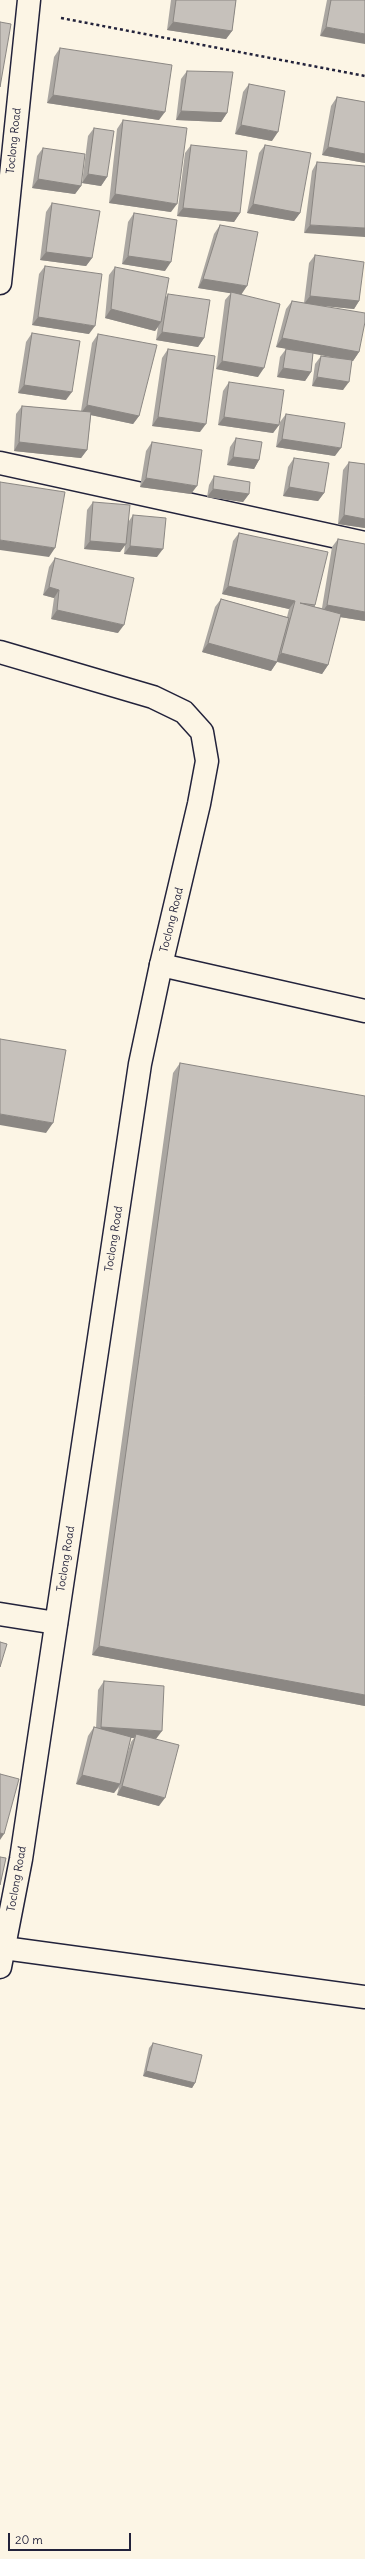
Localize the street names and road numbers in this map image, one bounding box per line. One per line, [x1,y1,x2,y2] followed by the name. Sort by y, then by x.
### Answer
[4,107,24,175] street label: Toclong Road
[158,886,186,954] street label: Toclong Road
[102,1205,126,1273] street label: Toclong Road
[54,1525,78,1593] street label: Toclong Road
[5,1845,29,1913] street label: Toclong Road

